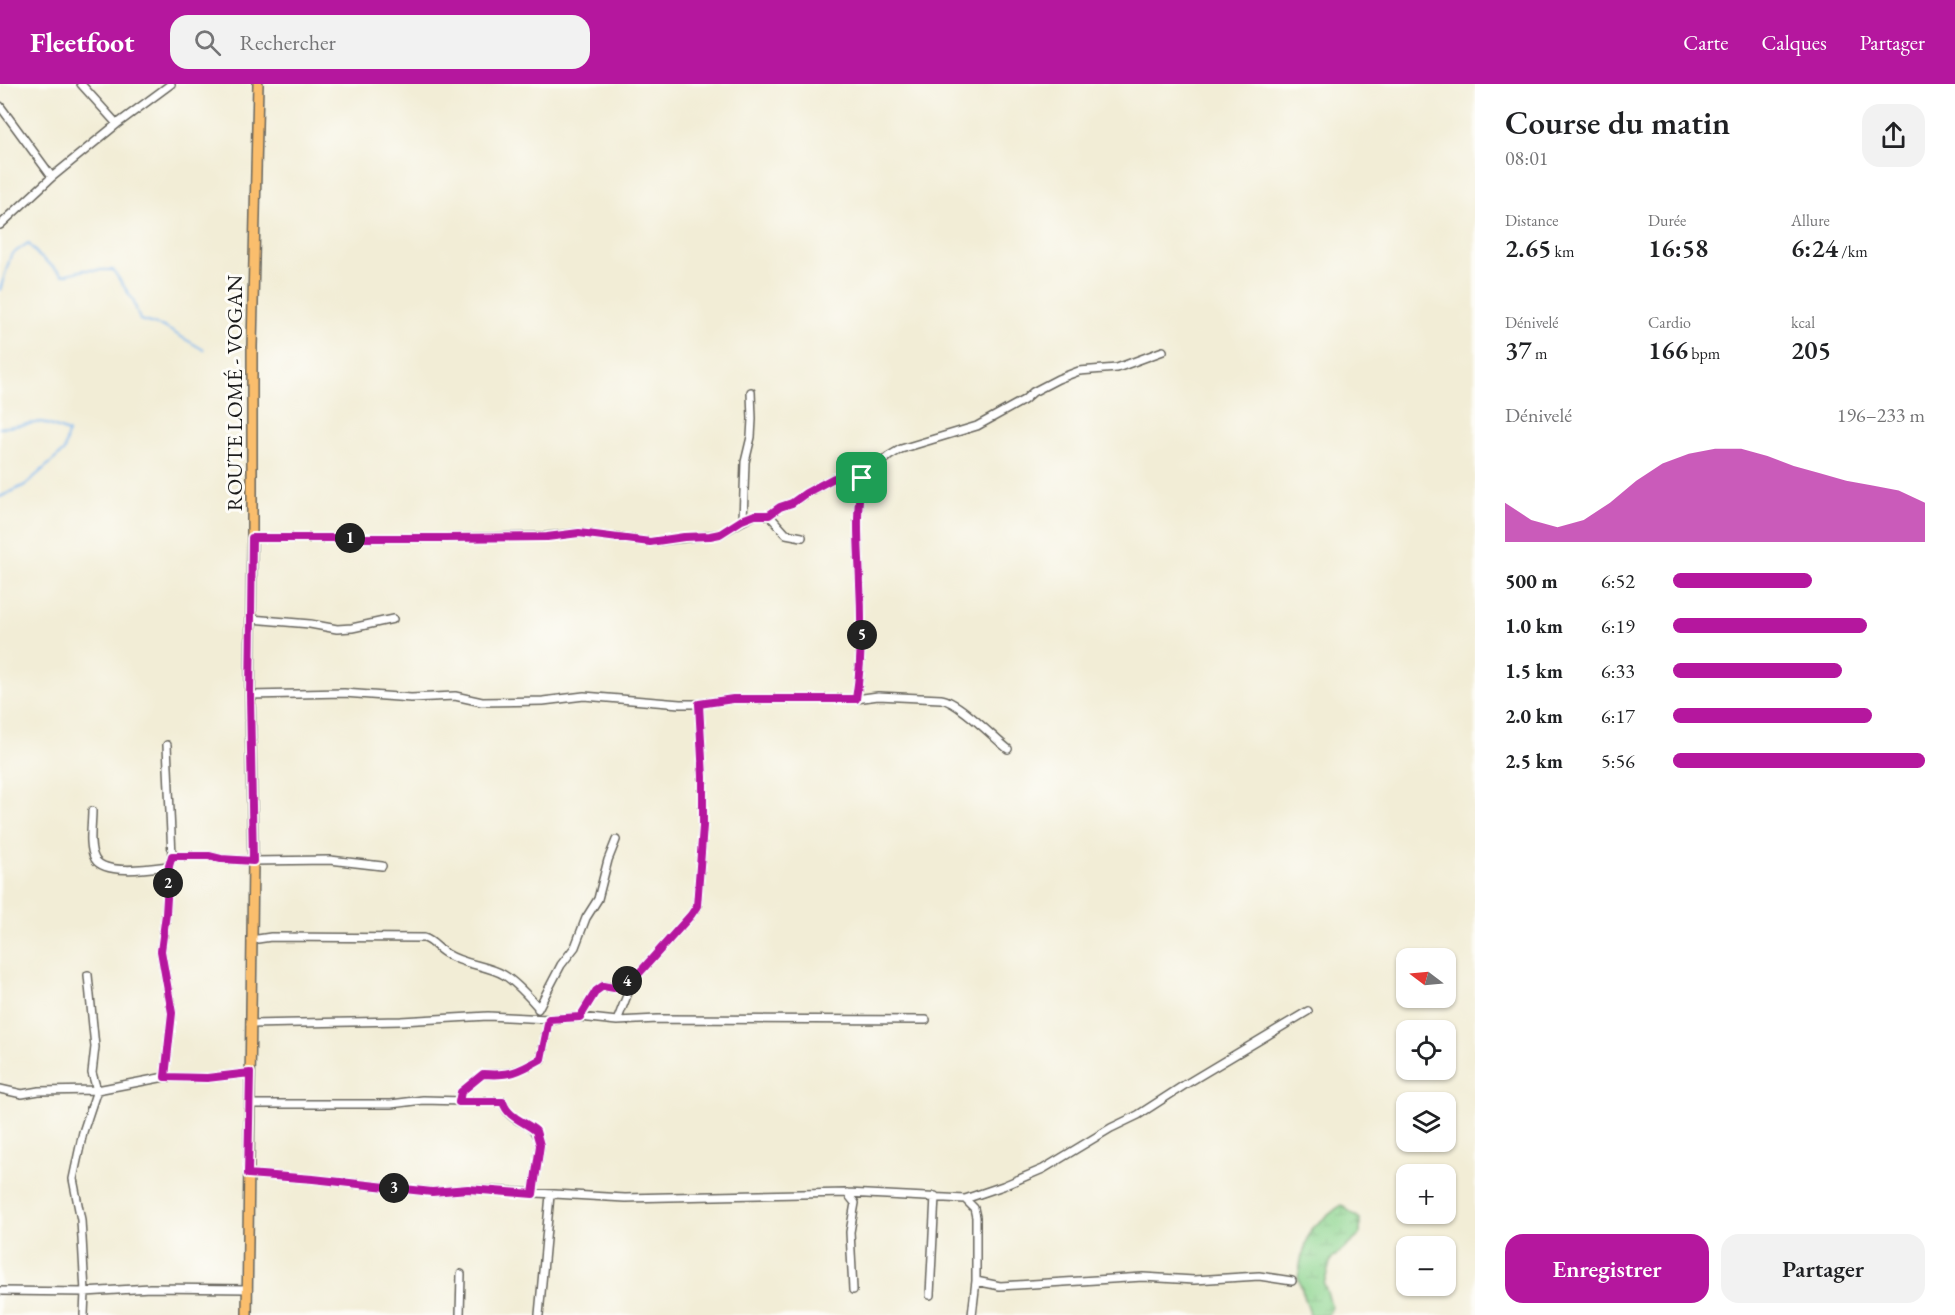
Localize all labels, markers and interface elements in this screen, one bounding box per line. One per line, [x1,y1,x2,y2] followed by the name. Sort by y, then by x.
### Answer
[170,15,590,69] search box
[30,24,134,60] text: Fleetfoot
[191,26,224,59] icon: search
[239,28,336,57] text: Rechercher
[1683,29,1728,56] text: Carte
[1761,29,1827,56] text: Calques
[1860,29,1925,56] text: Partager
[1505,101,1730,144] text: Course du matin
[1862,104,1925,167] button: share
[1505,145,1548,171] text: 08:01
[1505,210,1558,231] text: Distance
[1648,210,1686,231] text: Durée
[1791,210,1830,231] text: Allure
[1505,231,1551,265] text: 2.65
[1648,231,1708,265] text: 16:58
[1791,231,1838,265] text: 6:24
[1551,241,1574,262] text: km
[1838,241,1868,262] text: /km
[220,274,249,511] street label: ROUTE LOMÉ - VOGAN
[1505,312,1559,333] text: Dénivelé
[1648,312,1691,333] text: Cardio
[1791,312,1815,333] text: kcal
[1505,333,1532,367] text: 37
[1648,333,1688,367] text: 166
[1791,333,1831,367] text: 205
[1532,343,1547,364] text: m
[1688,343,1720,364] text: bpm
[1505,402,1572,428] text: Dénivelé
[1837,402,1925,428] text: 196–233 m
[836,452,887,503] pin
[845,461,878,494] icon: arrive
[335,523,365,553] pin: 1
[346,527,354,548] text: 1
[1505,568,1558,594] text: 500 m
[1601,568,1635,594] text: 6:52
[1505,613,1563,639] text: 1.0 km
[1601,613,1635,639] text: 6:19
[847,620,877,650] pin: 5
[858,624,866,645] text: 5
[1505,658,1563,684] text: 1.5 km
[1601,658,1635,684] text: 6:33
[1505,703,1563,729] text: 2.0 km
[1601,703,1635,729] text: 6:17
[1505,748,1563,774] text: 2.5 km
[1601,748,1635,774] text: 5:56
[153,868,183,898] pin: 2
[164,872,172,893] text: 2
[1396,948,1456,1008] north arrow
[1396,948,1456,1296] map controls
[612,966,642,996] pin: 4
[623,970,631,991] text: 4
[1396,1020,1456,1080] button: locate
[1396,1092,1456,1152] button: layers
[1396,1164,1456,1224] button: +
[379,1173,409,1203] pin: 3
[390,1177,398,1198] text: 3
[1505,1234,1709,1303] button: Enregistrer
[1721,1234,1925,1303] button: Partager
[1396,1236,1456,1296] button: −

